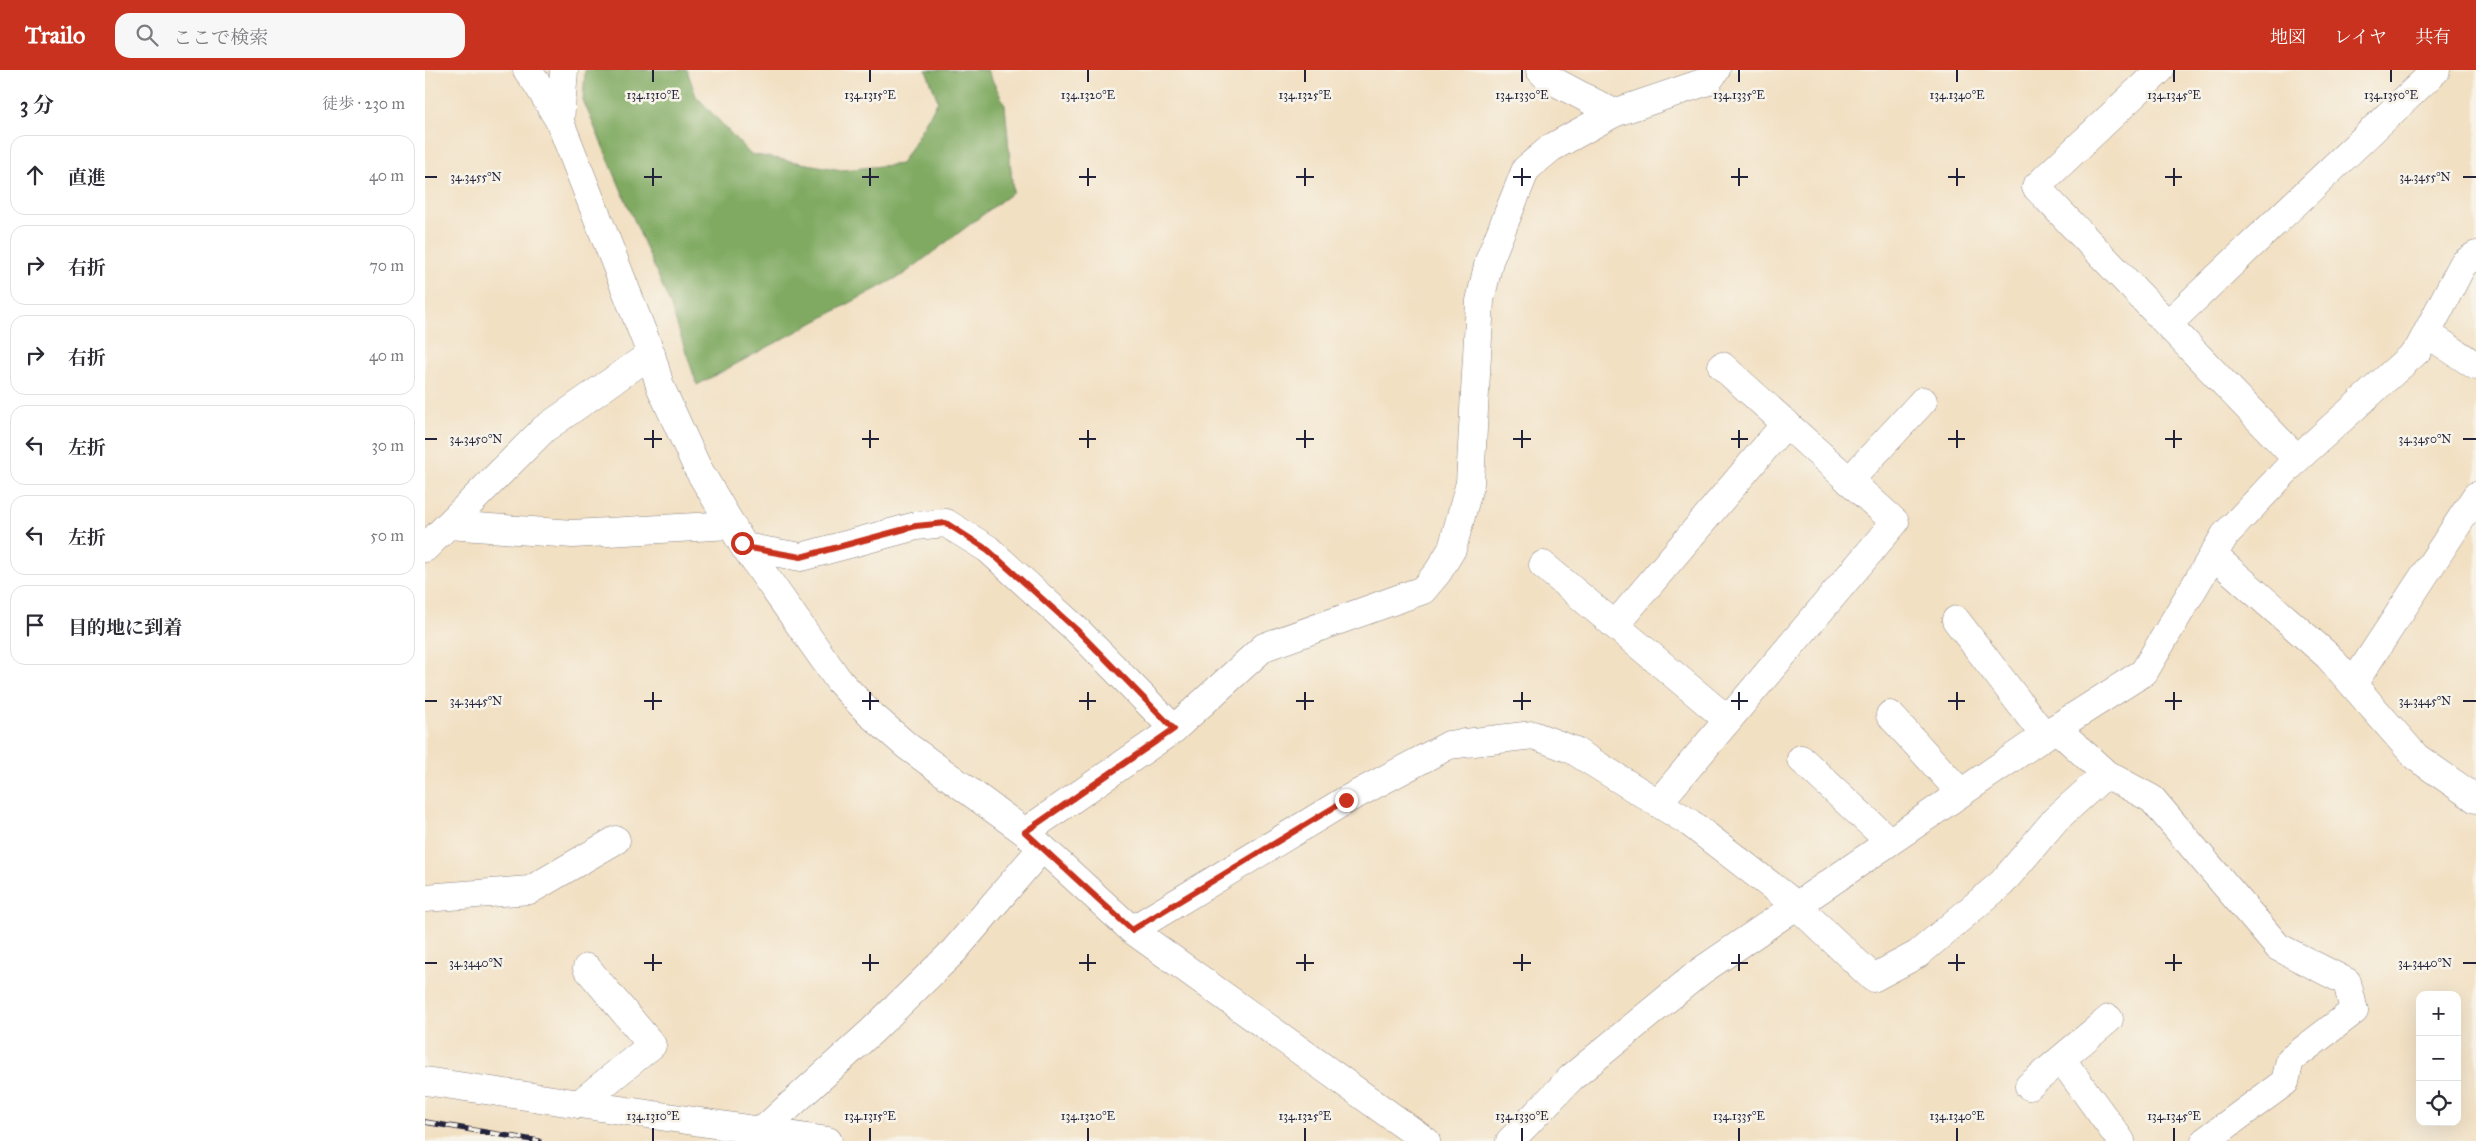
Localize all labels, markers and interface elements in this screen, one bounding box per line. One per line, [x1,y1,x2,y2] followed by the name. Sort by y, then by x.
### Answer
[115,13,465,58] search box
[25,20,85,50] text: Trailo
[133,21,161,49] icon: search
[173,26,268,49] text: ここで検索
[2270,26,2306,48] text: 地図
[2334,26,2387,48] text: レイヤ
[2415,26,2451,48] text: 共有
[626,88,680,102] text: 134.1310°E
[844,88,896,102] text: 134.1315°E
[1061,88,1116,102] text: 134.1320°E
[1279,88,1332,102] text: 134.1325°E
[1495,88,1549,102] text: 134.1330°E
[1713,88,1765,102] text: 134.1335°E
[1929,88,1985,102] text: 134.1340°E
[2147,88,2201,102] text: 134.1345°E
[2364,88,2418,102] text: 134.1350°E
[20,92,54,118] text: 3 分
[322,94,405,113] text: 徒歩 · 230 m
[21,161,49,189] icon: ahead
[68,166,106,189] text: 直進
[369,166,404,185] text: 40 m
[450,170,502,184] text: 34.3455°N
[2399,170,2451,184] text: 34.3455°N
[21,251,49,279] icon: right
[68,256,106,279] text: 右折
[369,256,404,275] text: 70 m
[21,341,49,369] icon: right
[68,346,106,369] text: 右折
[369,346,404,365] text: 40 m
[21,431,49,459] icon: left
[450,432,502,446] text: 34.3450°N
[2399,432,2451,446] text: 34.3450°N
[68,436,106,459] text: 左折
[371,436,404,455] text: 30 m
[21,521,49,549] icon: left
[68,526,106,549] text: 左折
[370,526,404,545] text: 50 m
[731,532,754,555] route start
[21,611,49,639] icon: arrive
[68,616,182,639] text: 目的地に到着
[450,694,502,708] text: 34.3445°N
[2399,694,2451,708] text: 34.3445°N
[1335,789,1358,812] route end
[449,956,503,970] text: 34.3440°N
[2398,956,2452,970] text: 34.3440°N
[2416,991,2461,1126] map controls
[2416,991,2461,1036] button: +
[2416,1036,2461,1081] button: −
[2416,1081,2461,1126] button: locate
[626,1109,680,1123] text: 134.1310°E
[844,1109,896,1123] text: 134.1315°E
[1061,1109,1116,1123] text: 134.1320°E
[1279,1109,1332,1123] text: 134.1325°E
[1495,1109,1549,1123] text: 134.1330°E
[1713,1109,1765,1123] text: 134.1335°E
[1929,1109,1985,1123] text: 134.1340°E
[2147,1109,2201,1123] text: 134.1345°E

